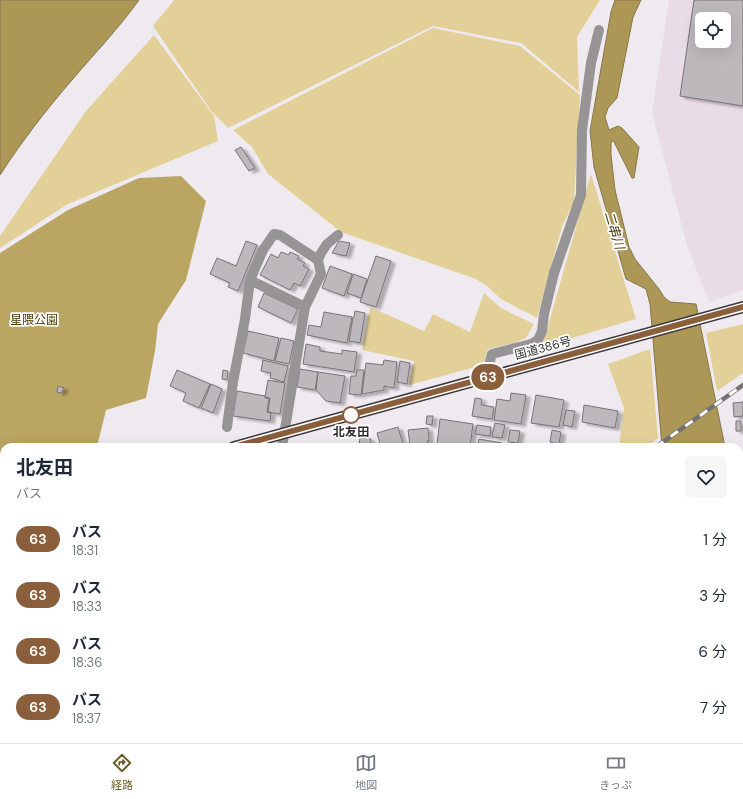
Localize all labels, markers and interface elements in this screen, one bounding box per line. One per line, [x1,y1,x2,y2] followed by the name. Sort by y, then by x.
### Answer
[695,12,731,48] map controls
[695,12,731,48] button: locate
[601,209,629,253] water label: 二串川
[10,312,58,328] park label: 星隈公園
[513,333,573,363] street label: 国道386号
[470,364,506,390] line badge: 63
[479,368,497,386] text: 63
[342,406,360,424] marker: 北友田
[333,424,369,440] place label: 北友田
[16,455,73,480] text: 北友田
[685,456,727,498] button: heart
[16,485,42,502] text: バス
[72,522,102,542] text: バス
[29,530,47,548] text: 63
[703,530,727,550] text: 1 分
[72,542,98,559] text: 18:31
[72,578,102,598] text: バス
[29,586,47,604] text: 63
[699,586,727,606] text: 3 分
[72,598,102,615] text: 18:33
[72,634,102,654] text: バス
[29,642,47,660] text: 63
[699,642,727,662] text: 6 分
[72,654,102,671] text: 18:36
[72,690,102,710] text: バス
[29,698,47,716] text: 63
[700,698,727,718] text: 7 分
[72,710,101,727] text: 18:37
[111,752,133,792] tab: 経路
[355,752,377,792] tab: 地図
[599,752,632,792] tab: きっぷ

